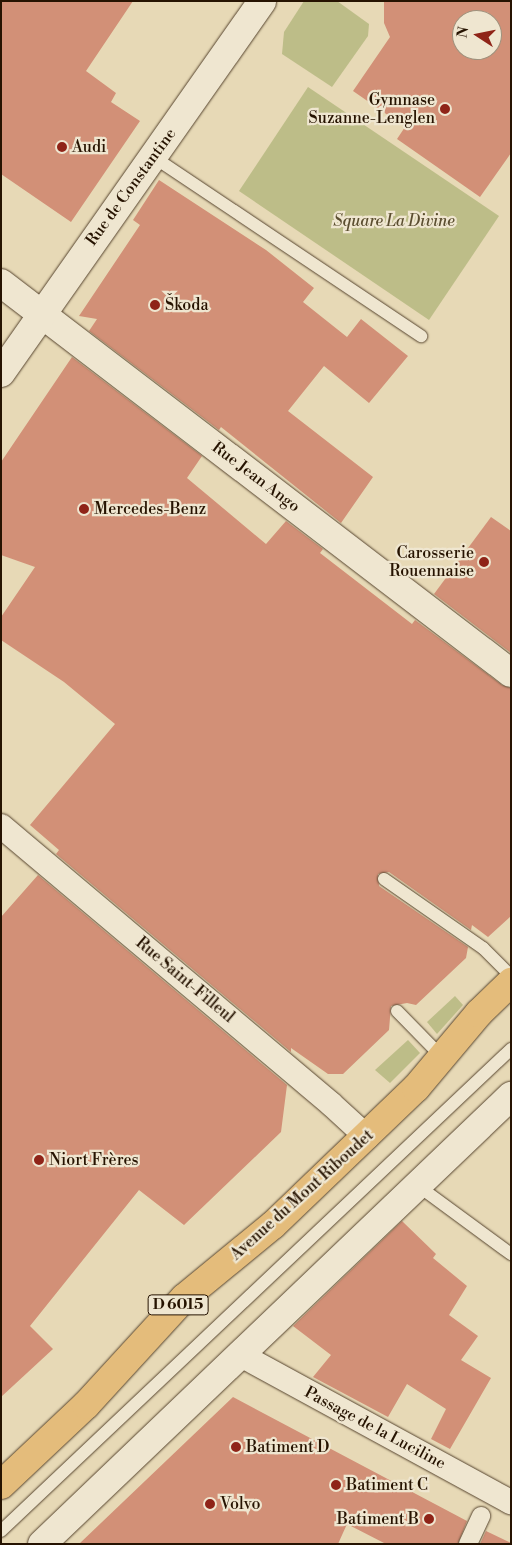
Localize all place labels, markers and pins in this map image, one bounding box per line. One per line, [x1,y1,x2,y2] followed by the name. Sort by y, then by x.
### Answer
[309,90,435,128] place label: Gymnase Suzanne-Lenglen
[439,103,451,115] marker: Gymnase Suzanne-Lenglen
[72,137,106,157] place label: Audi
[56,141,68,153] marker: Audi
[165,295,209,315] place label: Škoda
[149,299,161,311] marker: Škoda
[94,499,206,519] place label: Mercedes-Benz
[78,503,90,515] marker: Mercedes-Benz
[389,543,474,581] place label: Carosserie Rouennaise
[478,556,490,568] marker: Carosserie Rouennaise
[49,1150,139,1170] place label: Niort Frères
[33,1154,45,1166] marker: Niort Frères
[246,1437,329,1457] place label: Batiment D
[230,1441,242,1453] marker: Batiment D
[346,1475,428,1495] place label: Batiment C
[330,1479,342,1491] marker: Batiment C
[220,1494,260,1514] place label: Volvo
[204,1498,216,1510] marker: Volvo
[337,1509,419,1529] place label: Batiment B
[423,1513,435,1525] marker: Batiment B

